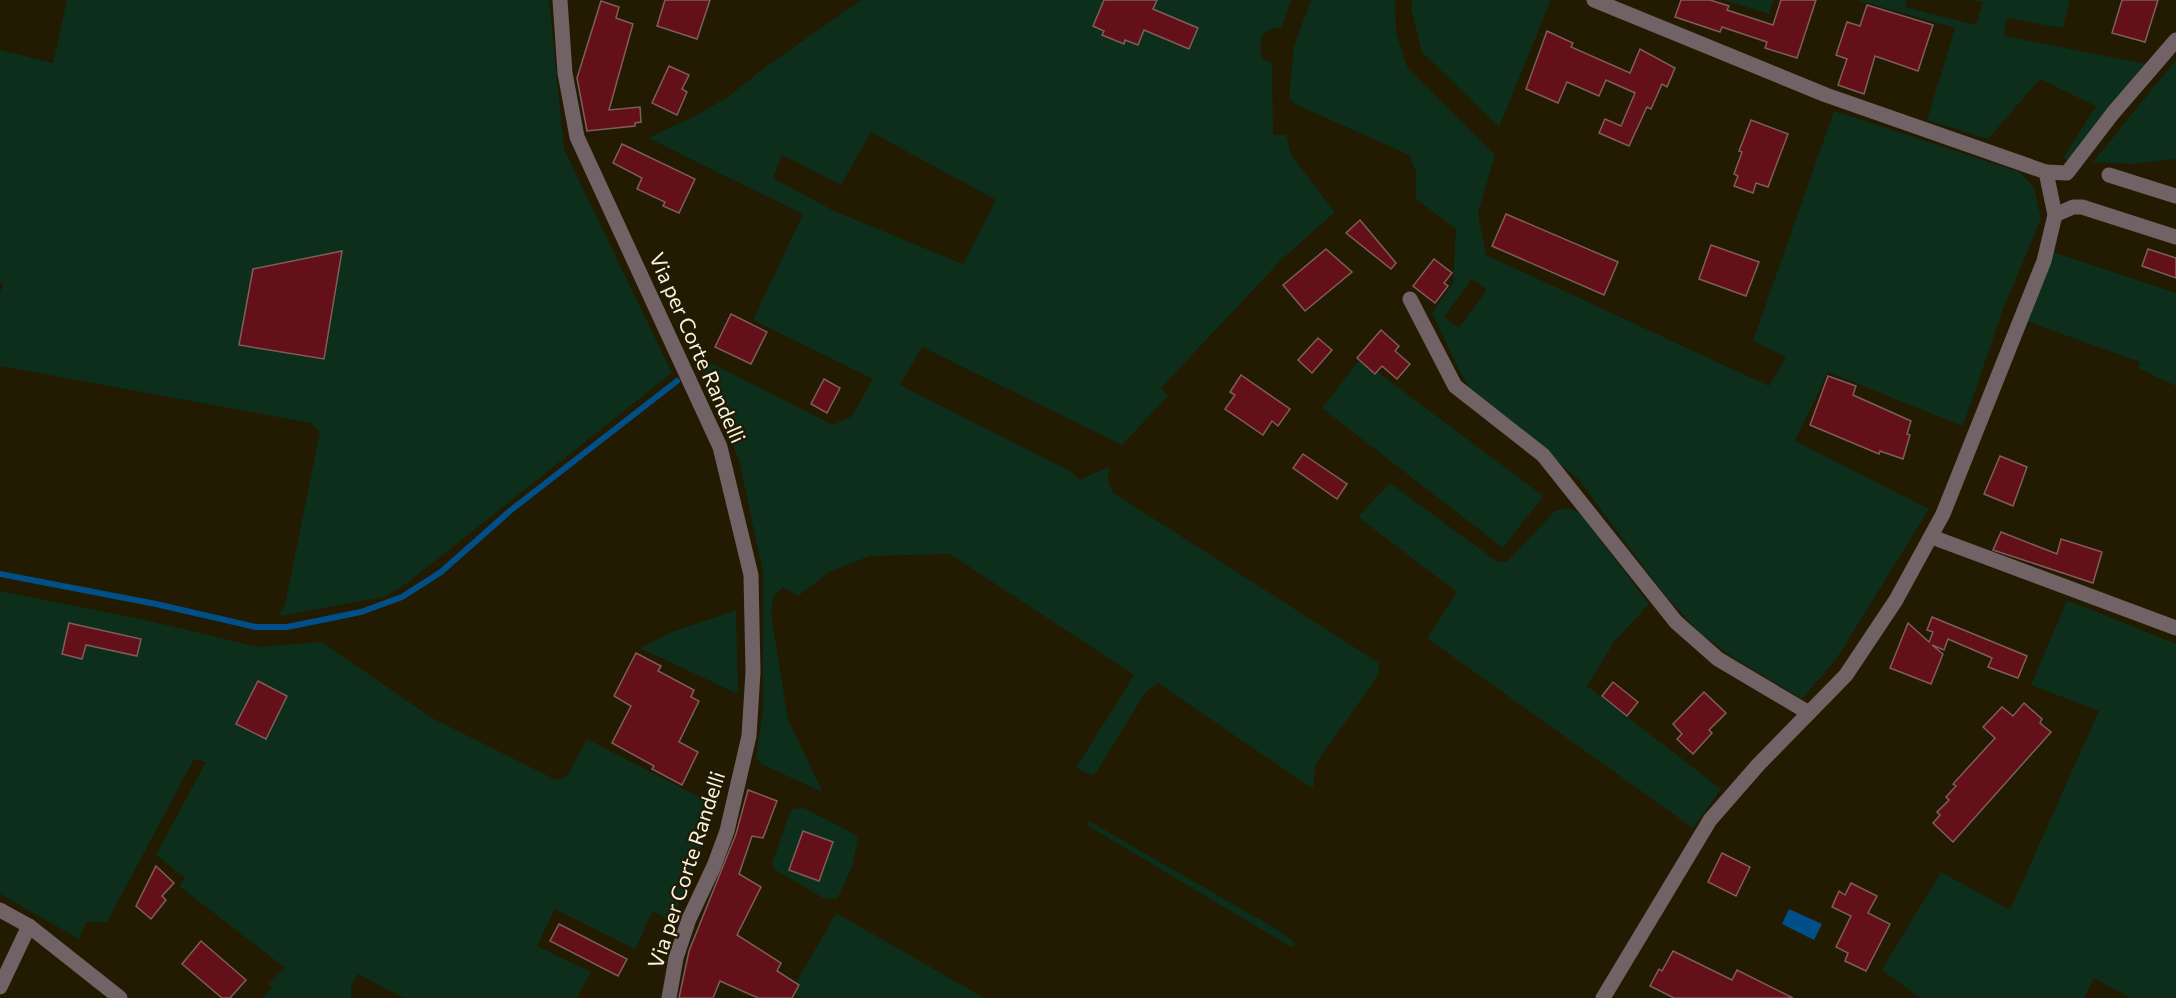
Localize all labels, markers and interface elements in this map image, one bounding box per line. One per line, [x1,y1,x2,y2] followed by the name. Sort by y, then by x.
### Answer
[645,248,752,447] street label: Via per Corte Randelli
[642,768,729,971] street label: Via per Corte Randelli

